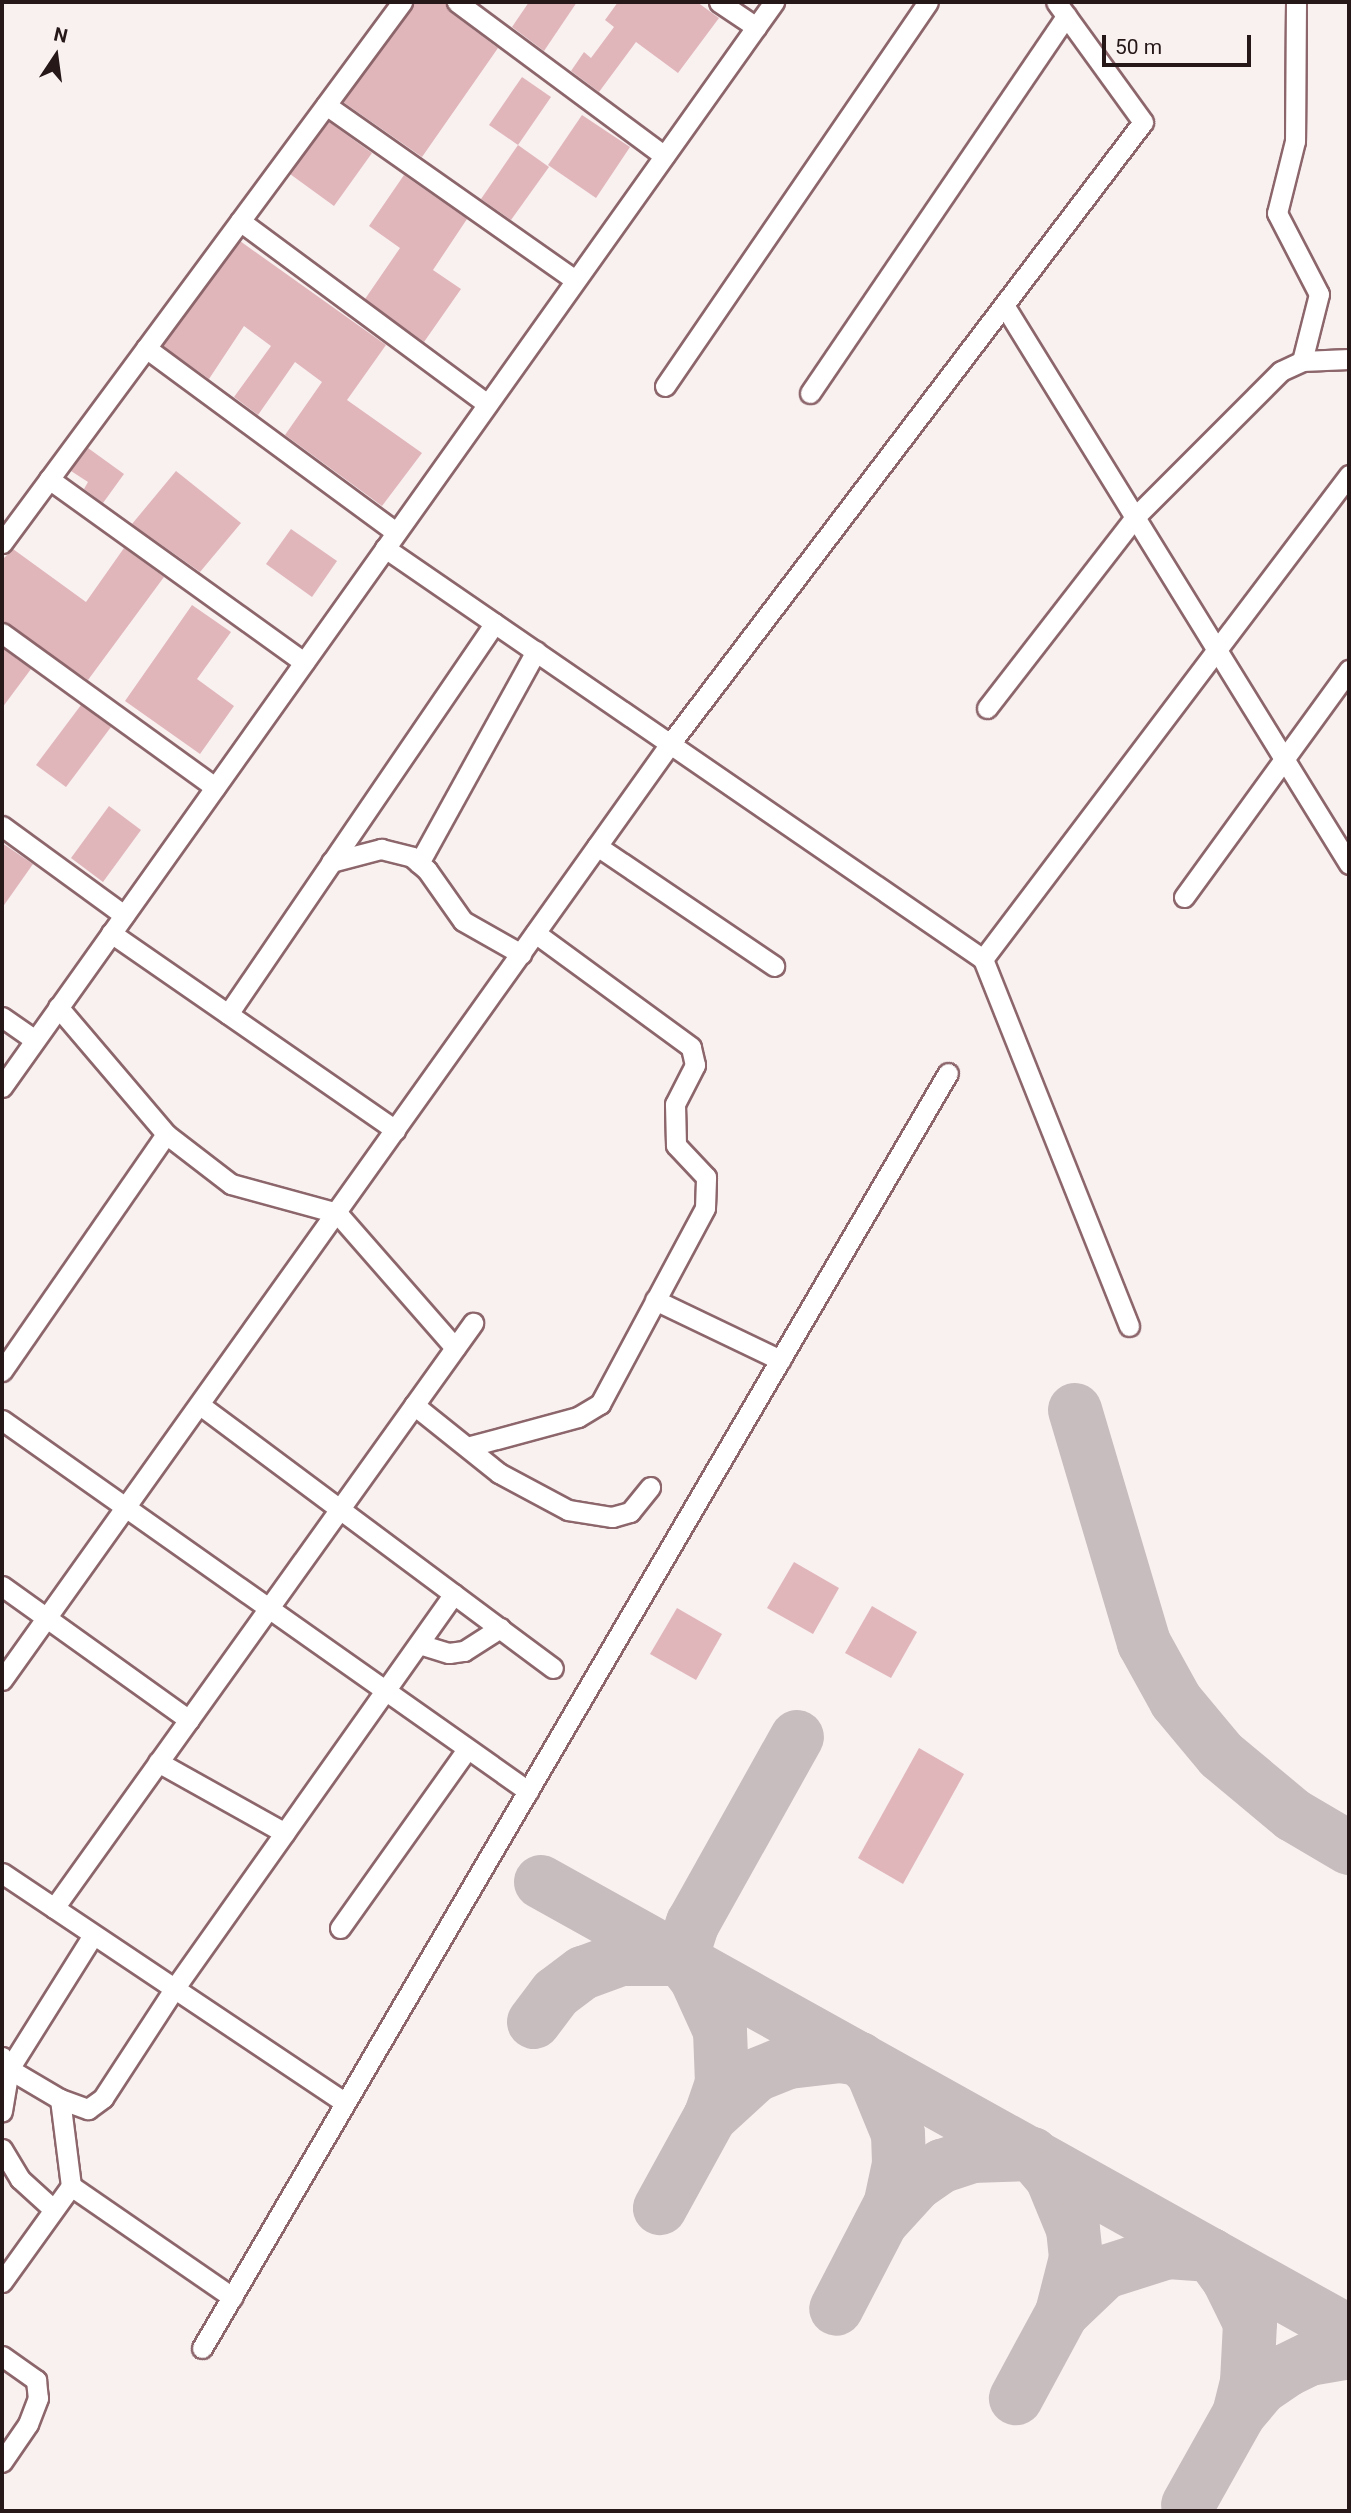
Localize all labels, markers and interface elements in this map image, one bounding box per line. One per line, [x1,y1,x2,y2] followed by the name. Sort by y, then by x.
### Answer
[21,21,91,91] north arrow
[1106,21,1255,65] scale bar
[52,22,70,48] text: N
[1115,35,1162,59] text: 50 m

